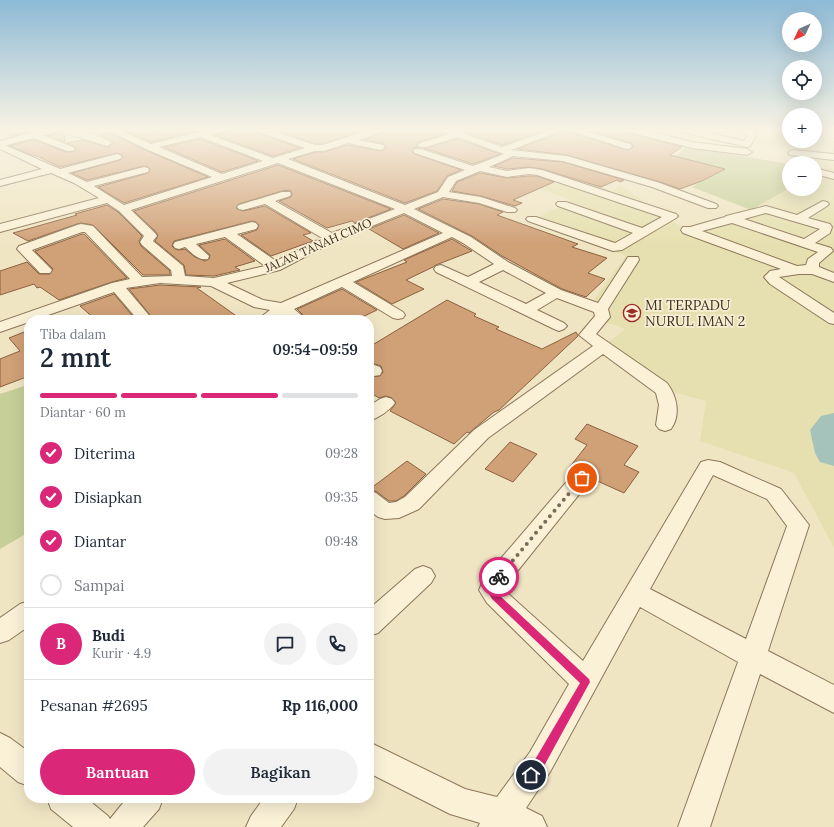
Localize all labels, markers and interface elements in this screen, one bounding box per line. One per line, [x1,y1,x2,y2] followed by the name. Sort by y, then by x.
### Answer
[782,12,822,52] north arrow
[782,12,822,196] map controls
[782,60,822,100] button: locate
[782,108,822,148] button: +
[782,156,822,196] button: −
[261,215,374,276] street label: JALAN TANAH CIMO
[645,296,745,330] place label: MI TERPADU NURUL IMAN 2
[622,303,642,323] school or university icon: MI TERPADU NURUL IMAN 2
[40,326,106,343] text: Tiba dalam
[272,340,358,359] text: 09:54–09:59
[40,341,111,374] text: 2 mnt
[40,404,126,421] text: Diantar · 60 m
[40,442,62,464] icon: check
[74,444,135,463] text: Diterima
[325,445,358,462] text: 09:28
[565,461,599,495] pin
[571,467,593,489] icon: bag
[40,486,62,508] icon: check
[74,488,142,507] text: Disiapkan
[325,489,358,506] text: 09:35
[40,530,62,552] icon: check
[74,532,126,551] text: Diantar
[325,533,358,550] text: 09:48
[479,557,519,597] courier
[488,566,510,588] icon: bike
[74,576,125,595] text: Sampai
[264,623,306,665] button: chat
[316,623,358,665] button: phone
[92,626,125,645] text: Budi
[56,634,66,653] text: B
[92,645,151,662] text: Kurir · 4.9
[40,696,148,715] text: Pesanan #2695
[282,696,358,715] text: Rp 116,000
[40,749,195,795] button: Bantuan
[203,749,358,795] button: Bagikan
[514,758,548,792] pin
[520,764,542,786] icon: home

